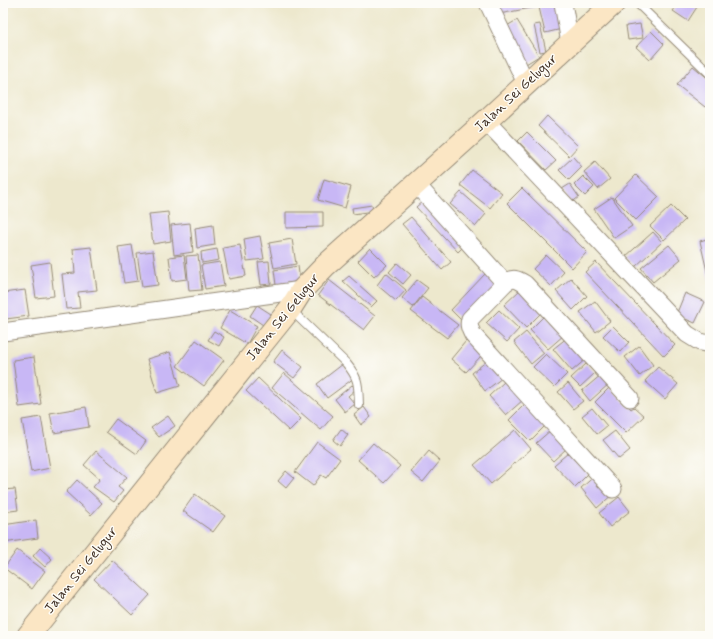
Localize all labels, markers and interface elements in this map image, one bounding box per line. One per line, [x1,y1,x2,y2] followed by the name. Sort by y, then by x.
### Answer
[471,50,562,137] street label: Jalan Sei Gelugur
[242,270,325,365] street label: Jalan Sei Gelugur
[40,523,123,618] street label: Jalan Sei Gelugur

